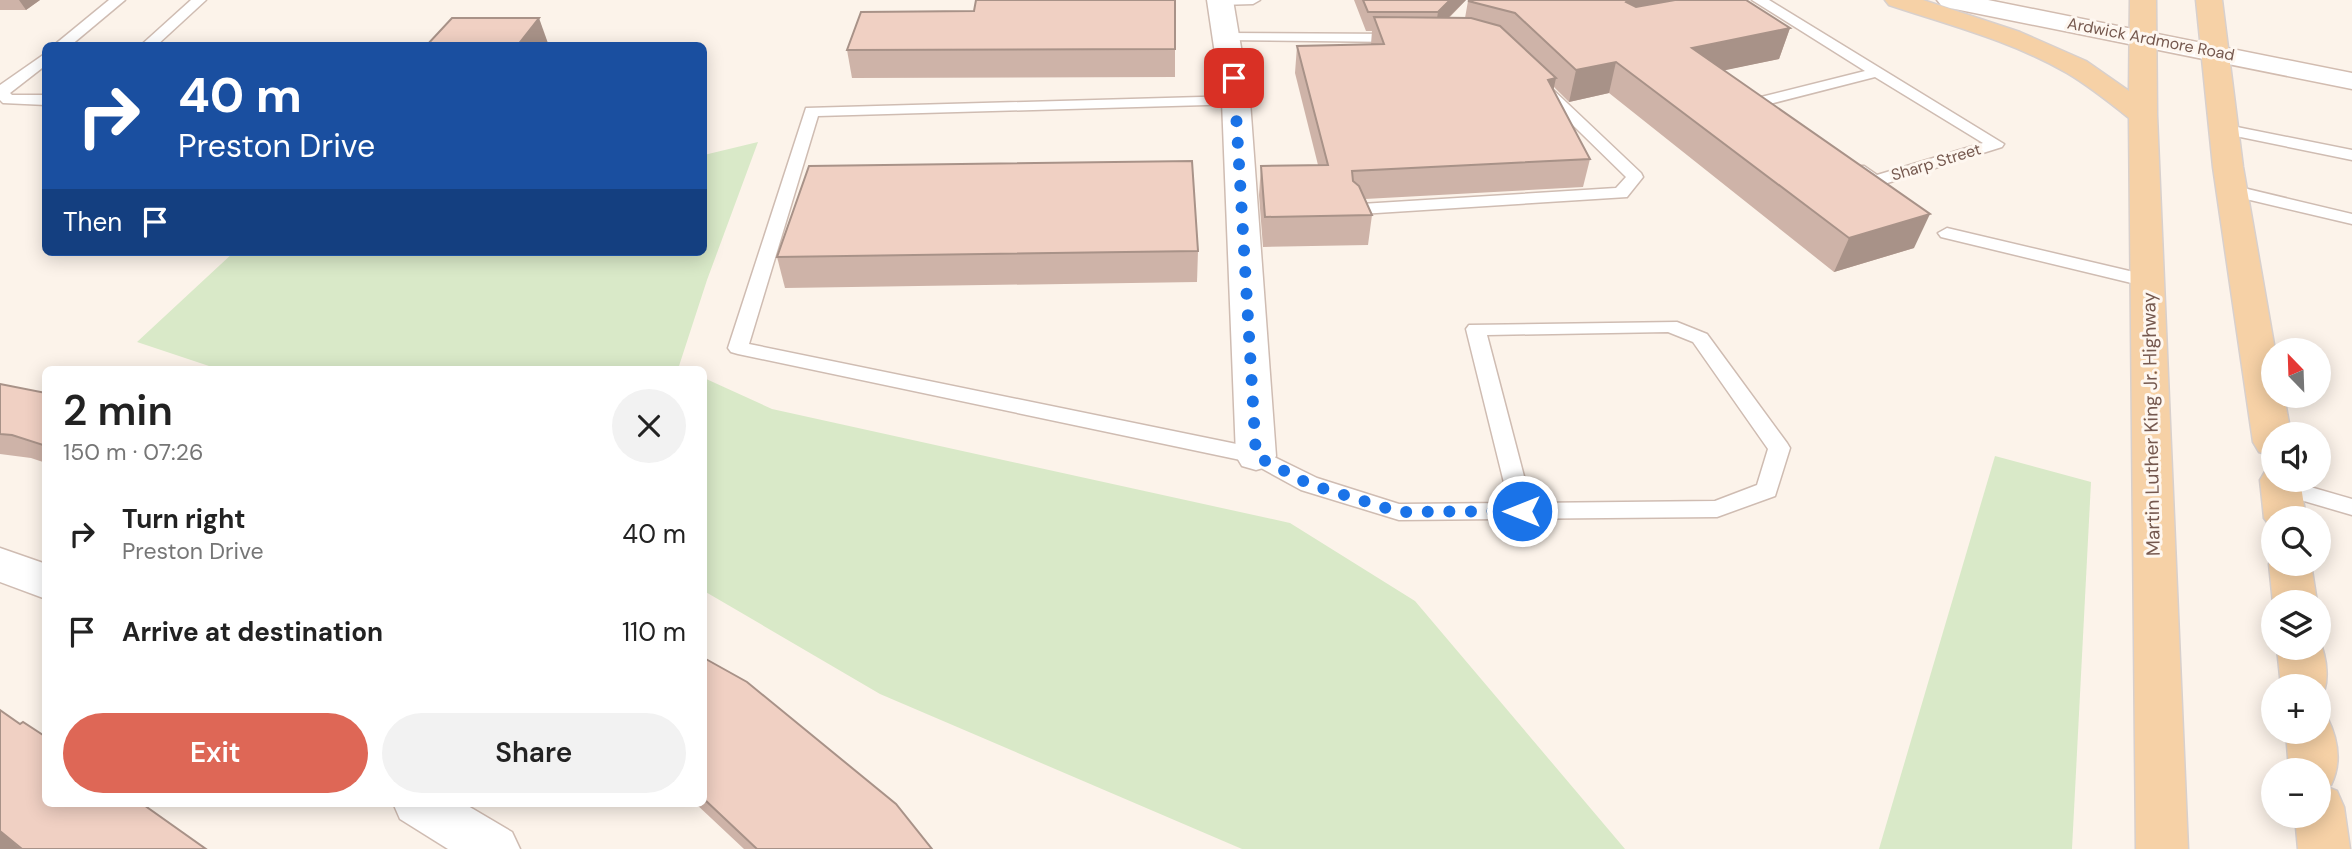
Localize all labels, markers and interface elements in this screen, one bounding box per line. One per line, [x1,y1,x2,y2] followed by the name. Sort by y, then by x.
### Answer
[2066,12,2236,66] street label: Ardwick Ardmore Road
[1204,48,1264,108] pin
[1215,59,1253,97] icon: arrive
[178,63,302,127] text: 40 m
[63,70,154,161] icon: right
[178,125,375,167] text: Preston Drive
[1889,138,1983,186] street label: Sharp Street
[136,203,174,241] icon: arrive
[63,205,122,239] text: Then
[2136,291,2166,556] street label: Martin Luther King Jr. Highway
[2261,338,2331,408] north arrow
[2261,338,2331,828] map controls
[63,383,173,438] text: 2 min
[612,389,686,463] button: close
[2261,422,2331,492] button: sound
[63,437,203,467] text: 150 m · 07:26
[1485,474,1559,548] position arrow
[122,502,246,536] text: Turn right
[2261,506,2331,576] button: search
[63,515,101,553] icon: right
[622,517,686,551] text: 40 m
[122,536,264,566] text: Preston Drive
[2261,590,2331,660] button: layers
[63,613,101,651] icon: arrive
[122,615,383,649] text: Arrive at destination
[622,615,686,649] text: 110 m
[2261,674,2331,744] button: +
[63,713,368,793] button: Exit
[382,713,686,793] button: Share
[2261,758,2331,828] button: −

